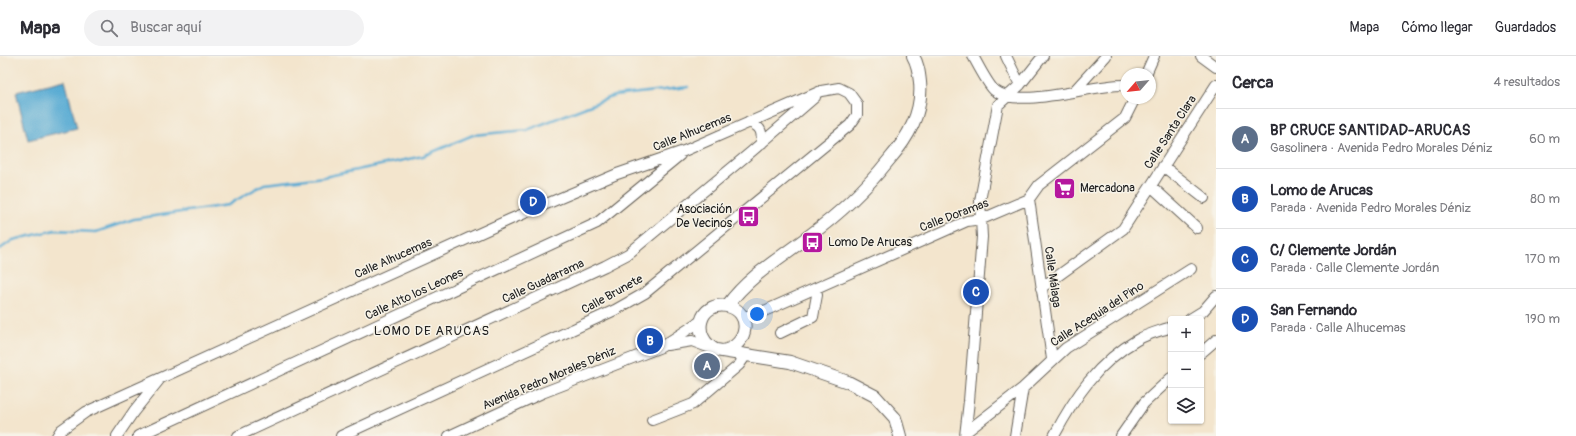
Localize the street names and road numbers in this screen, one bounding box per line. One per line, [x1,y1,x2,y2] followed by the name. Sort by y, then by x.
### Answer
[1141,92,1200,172] street label: Calle Santa Clara
[651,110,734,155] street label: Calle Alhucemas
[918,195,991,235] street label: Calle Doramas
[352,234,435,282] street label: Calle Alhucemas
[1041,246,1064,309] street label: Calle Málaga
[500,256,587,307] street label: Calle Guadarrama
[363,265,466,324] street label: Calle Alto los Leones
[579,271,646,317] street label: Calle Brunete
[1048,278,1147,350] street label: Calle Acequia del Pino
[480,344,618,413] street label: Avenida Pedro Morales Déniz

